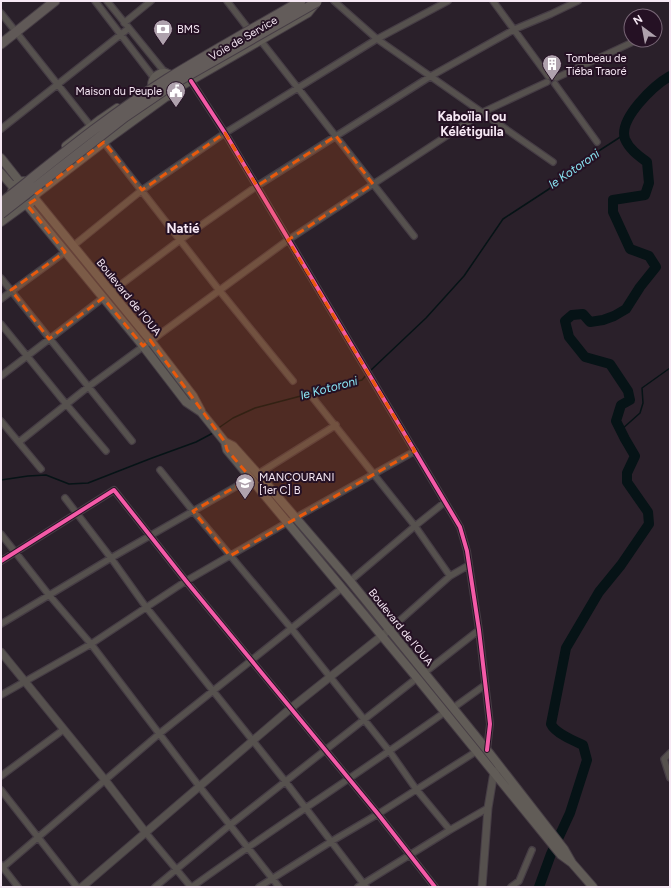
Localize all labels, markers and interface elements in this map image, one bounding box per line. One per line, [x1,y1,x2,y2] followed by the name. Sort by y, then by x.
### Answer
[623,8,663,48] north arrow
[631,12,645,28] text: N
[207,14,280,63] street label: Voie de Service
[152,18,174,46] bank icon: BMS
[177,23,200,36] place label: BMS
[566,52,627,78] place label: Tombeau de Tiéba Traoré
[541,53,563,81] building icon: Tombeau de Tiéba Traoré
[165,80,187,108] public building icon: Maison du Peuple
[76,85,162,98] place label: Maison du Peuple
[438,109,506,139] district label: Kaboïla I ou Kélétiguila
[546,146,602,192] water label: le Kotoroni
[167,221,199,236] district label: Natié
[94,256,164,339] street label: Boulevard de l'OUA
[299,374,359,402] water label: le Kotoroni
[259,471,334,497] place label: MANCOURANI [1er C] B
[234,472,256,500] school or university icon: MANCOURANI [1er C] B
[366,586,436,669] street label: Boulevard de l'OUA

